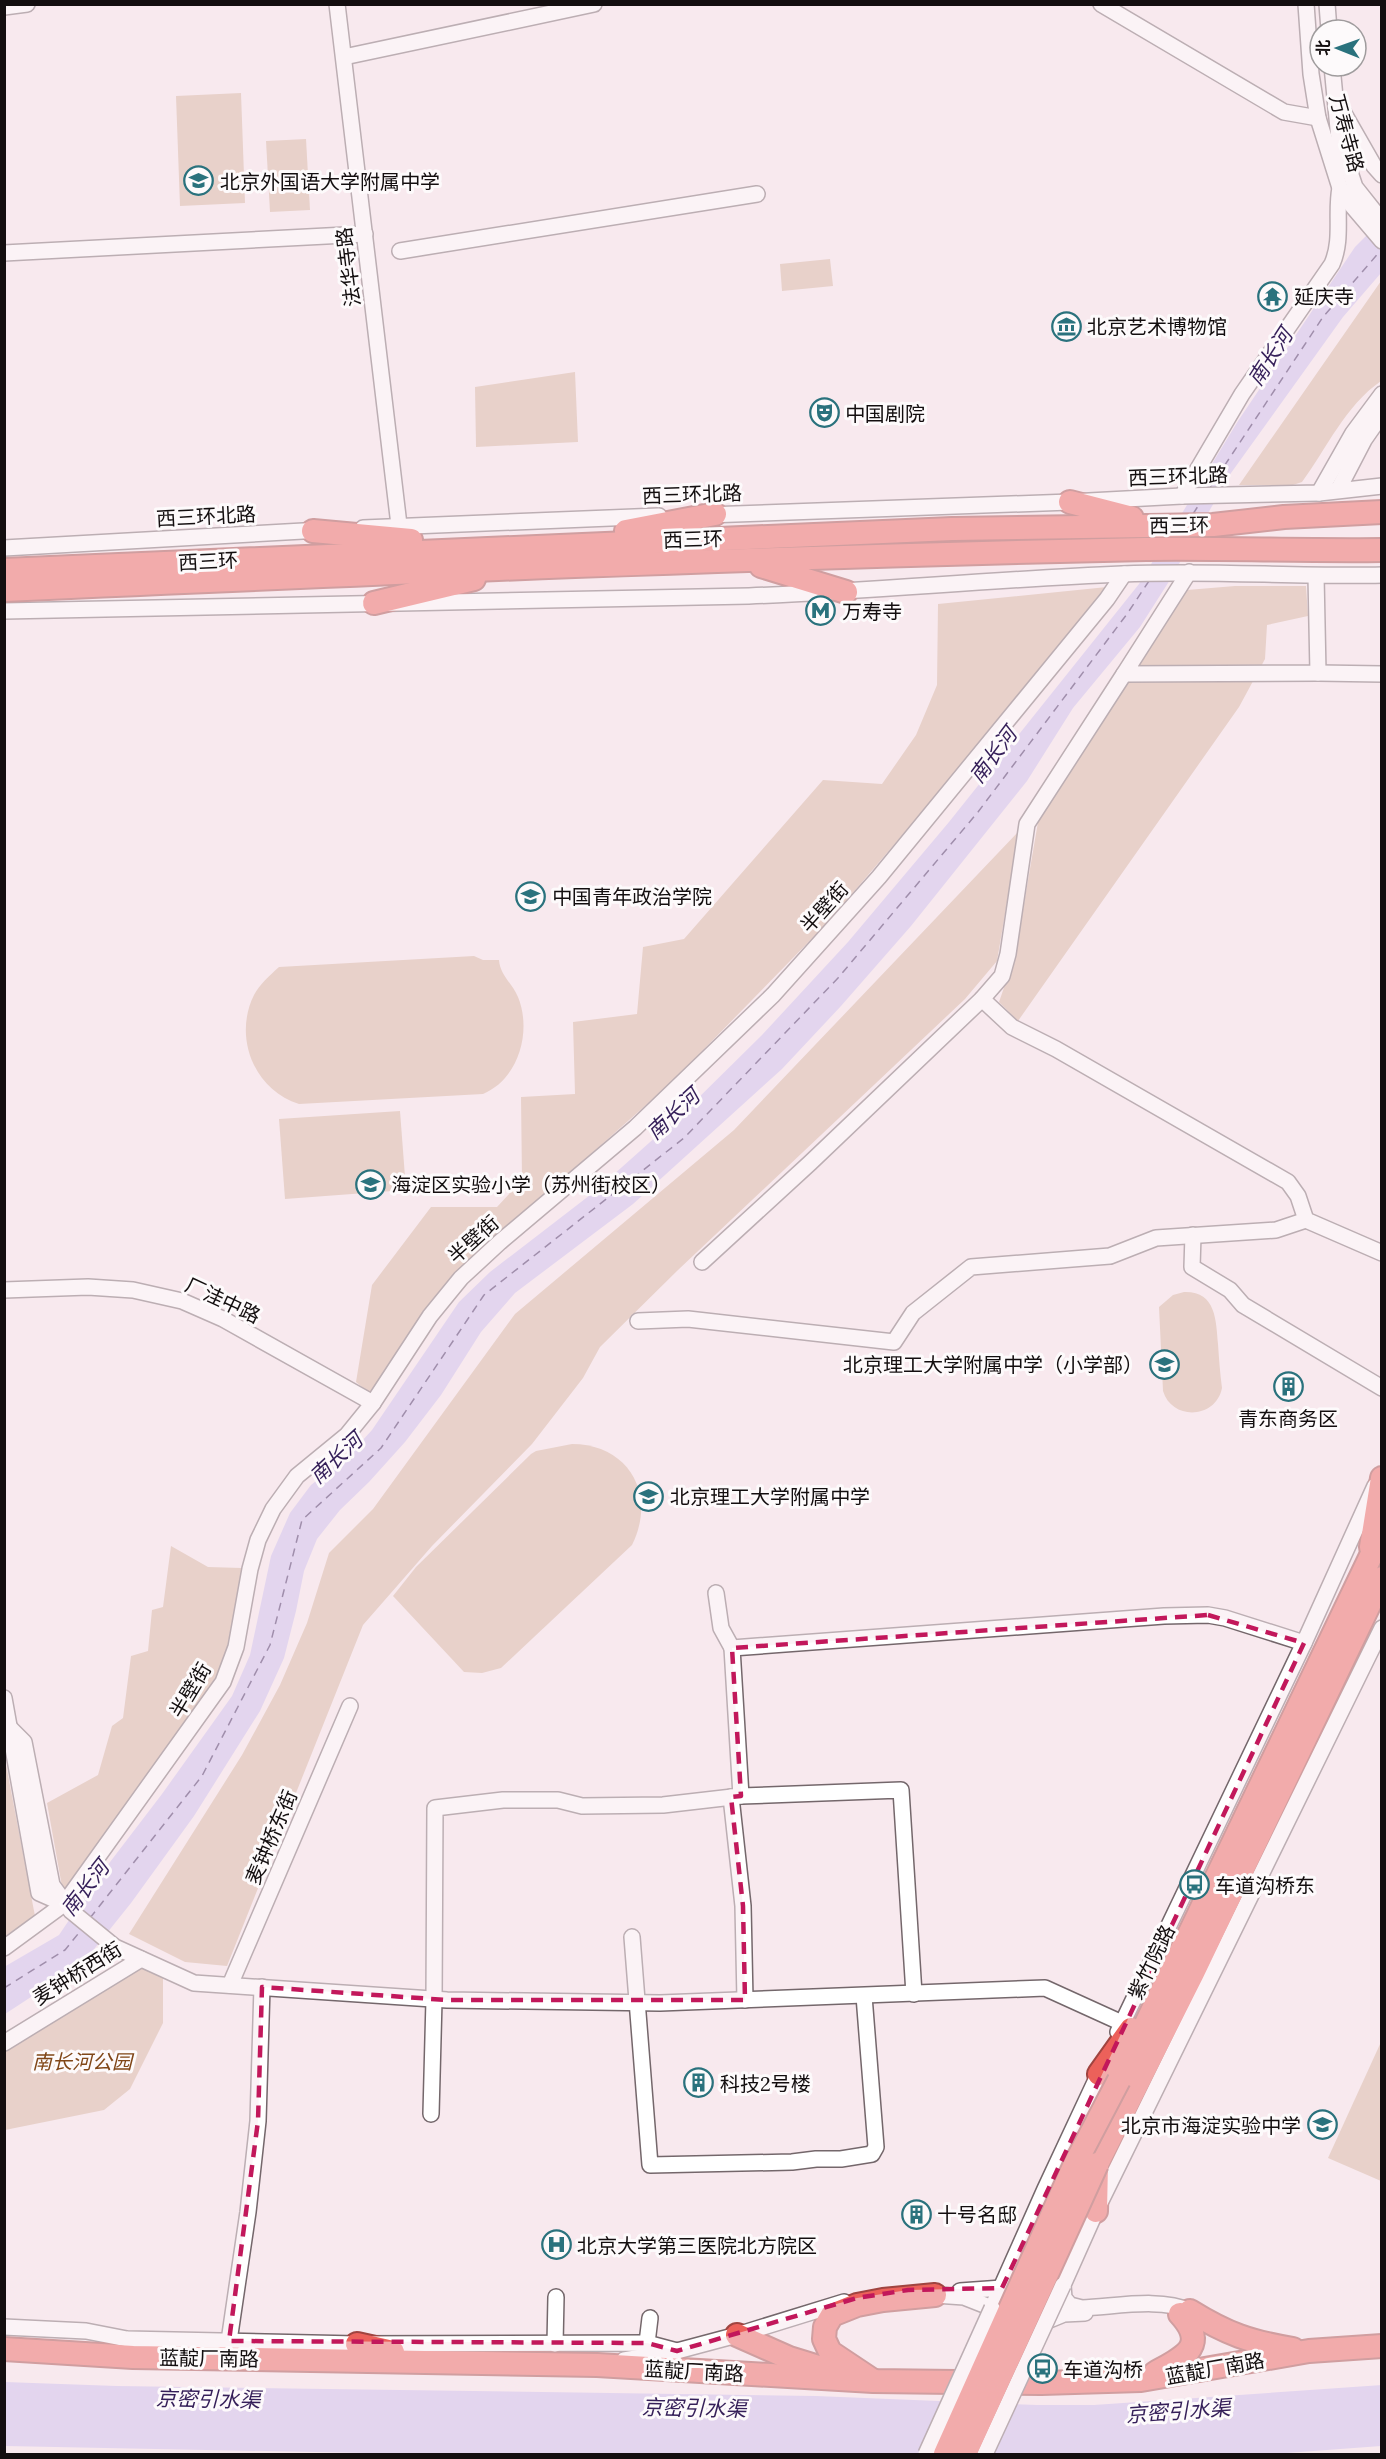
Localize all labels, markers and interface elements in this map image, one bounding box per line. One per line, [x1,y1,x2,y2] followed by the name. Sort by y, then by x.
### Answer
[1308,18,1368,78] north arrow
[1313,40,1333,56] text: 北
[1325,91,1369,175] street label: 万寿寺路
[183,165,215,197] school or university icon: 北京外国语大学附属中学
[220,169,440,194] place label: 北京外国语大学附属中学
[331,226,365,308] street label: 法华寺路
[1257,280,1289,312] temple icon: 延庆寺
[1294,284,1354,309] place label: 延庆寺
[1050,310,1082,342] museum icon: 北京艺术博物馆
[1087,314,1227,339] place label: 北京艺术博物馆
[1242,320,1301,391] water label: 南长河
[808,397,840,429] theatre icon: 中国剧院
[845,401,925,426] place label: 中国剧院
[1128,462,1228,490] street label: 西三环北路
[642,480,742,508] street label: 西三环北路
[155,501,257,531] street label: 西三环北路
[1149,512,1209,538] street label: 西三环
[663,525,723,553] street label: 西三环
[177,547,239,575] street label: 西三环
[805,595,837,627] metro station icon: 万寿寺
[842,599,902,624] place label: 万寿寺
[963,719,1025,788] water label: 南长河
[795,876,853,938] street label: 半壁街
[515,880,547,912] school or university icon: 中国青年政治学院
[552,884,712,909] place label: 中国青年政治学院
[641,1080,708,1145] water label: 南长河
[354,1168,386,1200] school or university icon: 海淀区实验小学（苏州街校区）
[391,1172,671,1197] place label: 海淀区实验小学（苏州街校区）
[442,1210,504,1268] street label: 半壁街
[181,1272,265,1328] street label: 厂洼中路
[1148,1348,1180,1380] school or university icon: 北京理工大学附属中学（小学部）
[843,1352,1143,1377] place label: 北京理工大学附属中学（小学部）
[1272,1371,1304,1403] building icon: 青东商务区
[1238,1406,1338,1431] place label: 青东商务区
[304,1424,371,1489] water label: 南长河
[633,1480,665,1512] school or university icon: 北京理工大学附属中学
[670,1484,870,1509] place label: 北京理工大学附属中学
[164,1658,216,1722] street label: 半壁街
[240,1786,302,1888] street label: 麦钟桥东街
[55,1852,117,1921] water label: 南长河
[1178,1869,1210,1901] bus stop icon: 车道沟桥东
[1215,1873,1315,1898] place label: 车道沟桥东
[1122,1921,1180,2003] street label: 紫竹院路
[28,1936,126,2010] street label: 麦钟桥西街
[32,2049,135,2074] park label: 南长河公园
[683,2067,715,2099] building icon: 科技2号楼
[720,2071,811,2096] place label: 科技2号楼
[1306,2109,1338,2141] school or university icon: 北京市海淀实验中学
[1121,2113,1301,2138] place label: 北京市海淀实验中学
[900,2198,932,2230] building icon: 十号名邸
[937,2202,1017,2227] place label: 十号名邸
[540,2229,572,2261] hospital icon: 北京大学第三医院北方院区
[577,2233,817,2258] place label: 北京大学第三医院北方院区
[159,2345,259,2371] street label: 蓝靛厂南路
[1164,2347,1266,2389] street label: 蓝靛厂南路
[1026,2353,1058,2385] bus stop icon: 车道沟桥
[643,2356,745,2386] street label: 蓝靛厂南路
[1063,2357,1143,2382] place label: 车道沟桥
[155,2385,264,2413] water label: 京密引水渠
[641,2394,750,2422] water label: 京密引水渠
[1125,2394,1234,2428] water label: 京密引水渠

